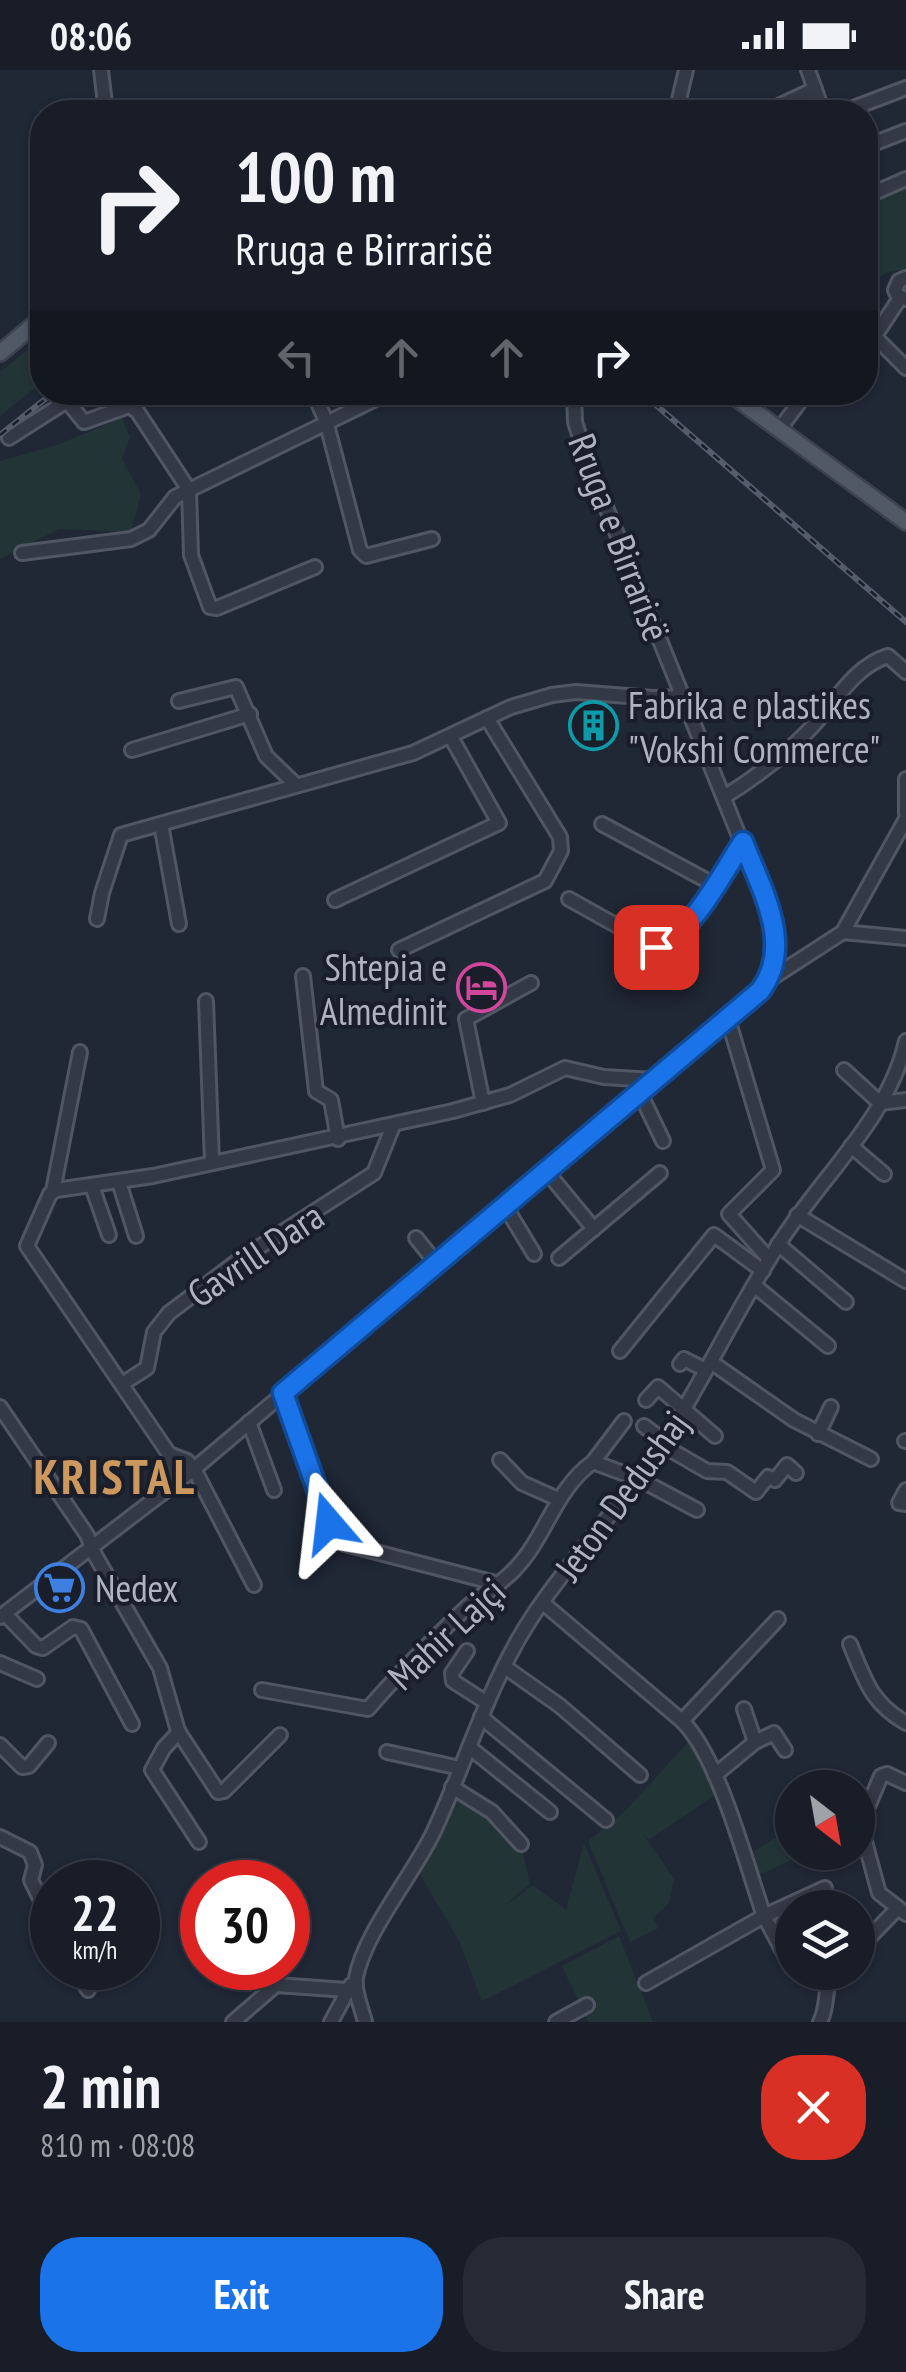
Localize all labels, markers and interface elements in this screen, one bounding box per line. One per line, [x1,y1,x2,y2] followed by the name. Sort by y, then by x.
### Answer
[50,11,132,60] text: 08:06
[235,131,396,221] text: 100 m
[70,140,200,270] icon: right
[235,219,493,277] text: Rruga e Birrarisë
[269,330,324,385] icon: left
[374,330,429,385] icon: ahead
[479,330,534,385] icon: ahead
[584,330,639,385] icon: right
[558,426,682,648] street label: Rruga e Birrarisë
[628,680,880,773] place label: Fabrika e plastikes "Vokshi Commerce"
[567,700,619,752] building icon: Fabrika e plastikes "Vokshi Commerce"
[614,905,699,990] pin
[629,920,684,975] icon: arrive
[320,942,448,1035] place label: Shtepia e Almedinit
[456,962,508,1014] hotel icon: Shtepia e Almedinit
[178,1191,332,1317] street label: Gavrill Dara
[542,1401,699,1590] street label: Jeton Dedushaj
[33,1445,197,1507] district label: KRISTAL
[277,1471,381,1575] position arrow
[34,1561,86,1613] supermarket icon: Nedex
[95,1563,178,1612] place label: Nedex
[377,1566,515,1700] street label: Mahir Lajçi
[775,1770,875,1870] north arrow
[775,1770,875,1990] map controls
[180,1860,310,1990] speed limit sign: 30
[71,1880,119,1945] text: 22
[775,1890,875,1990] button: layers
[73,1934,117,1966] text: km/h
[40,2047,161,2125] text: 2 min
[761,2055,866,2160] button: close
[40,2124,195,2166] text: 810 m · 08:08
[40,2237,443,2352] button: Exit
[463,2237,866,2352] button: Share

